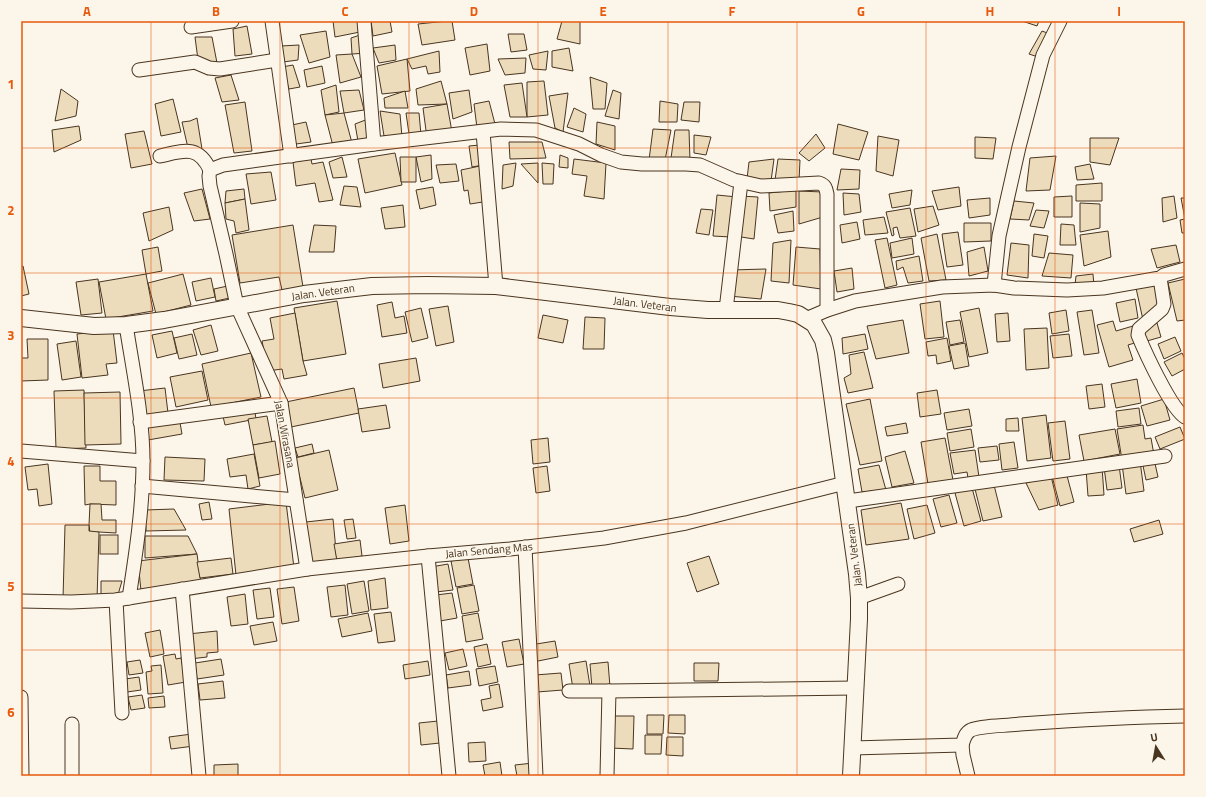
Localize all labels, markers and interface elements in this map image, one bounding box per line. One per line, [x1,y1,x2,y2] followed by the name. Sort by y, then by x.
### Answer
[83,1,91,21] text: A
[212,1,220,21] text: B
[341,1,349,21] text: C
[470,1,478,21] text: D
[599,1,607,21] text: E
[729,1,736,21] text: F
[857,1,865,21] text: G
[986,1,994,21] text: H
[1117,1,1121,21] text: I
[7,74,15,94] text: 1
[7,200,15,220] text: 2
[290,280,356,304] street label: Jalan. Veteran
[612,292,678,316] street label: Jalan. Veteran
[7,325,15,345] text: 3
[271,399,299,470] street label: Jalan Wirasana
[7,451,15,471] text: 4
[842,522,866,588] street label: Jalan. Veteran
[445,538,533,562] street label: Jalan Sendang Mas
[7,576,15,596] text: 5
[7,702,15,722] text: 6
[1136,727,1176,767] north arrow
[1149,729,1159,746] text: U

